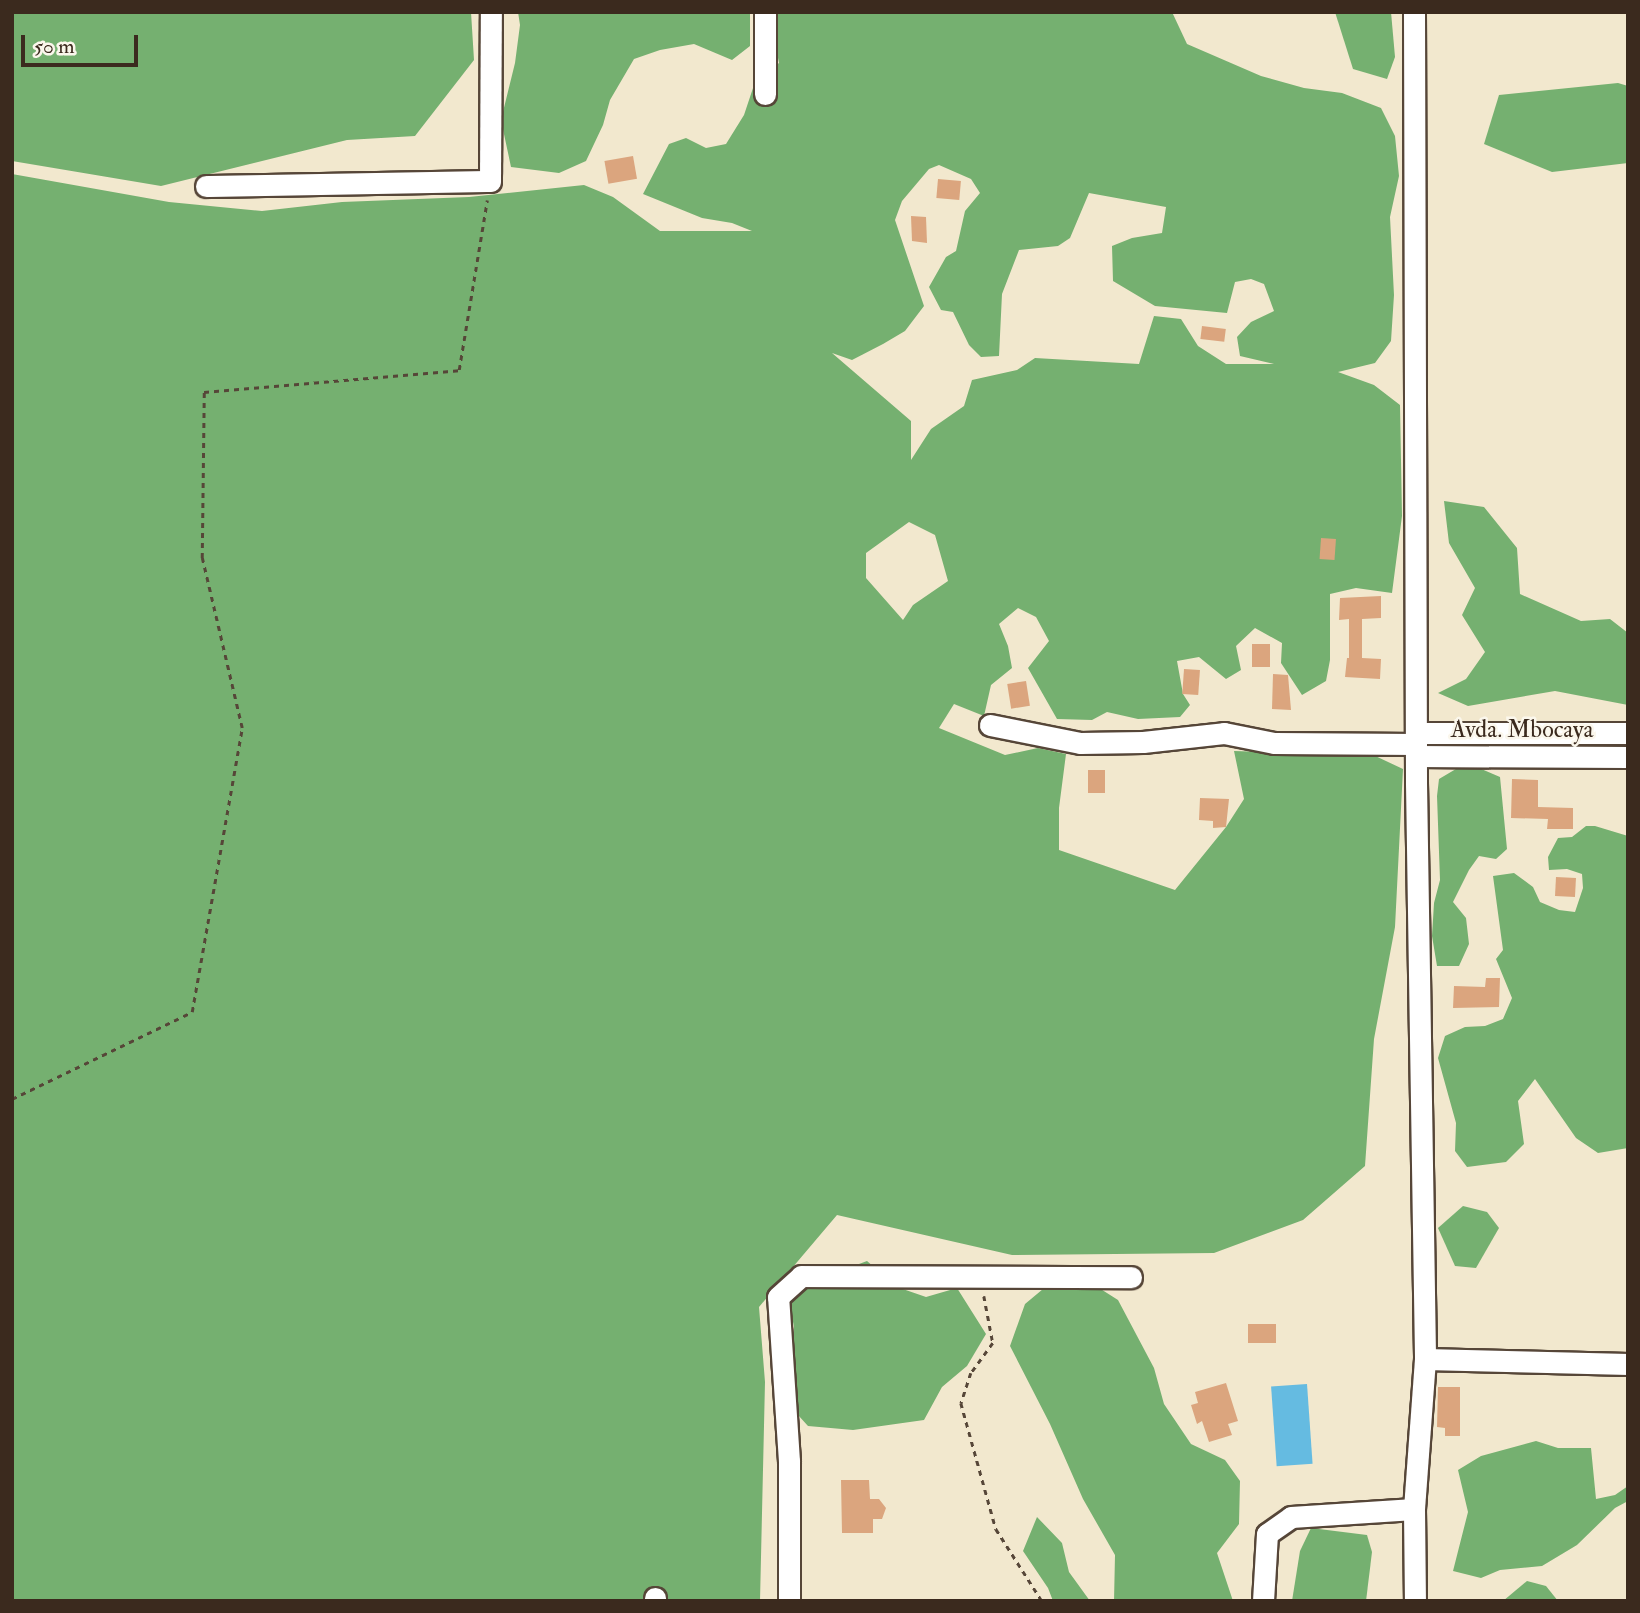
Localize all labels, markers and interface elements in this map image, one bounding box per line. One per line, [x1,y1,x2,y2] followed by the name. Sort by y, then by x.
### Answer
[24,21,142,65] scale bar
[34,33,75,60] text: 50 m
[1451,716,1593,744] street label: Avda. Mbocaya

